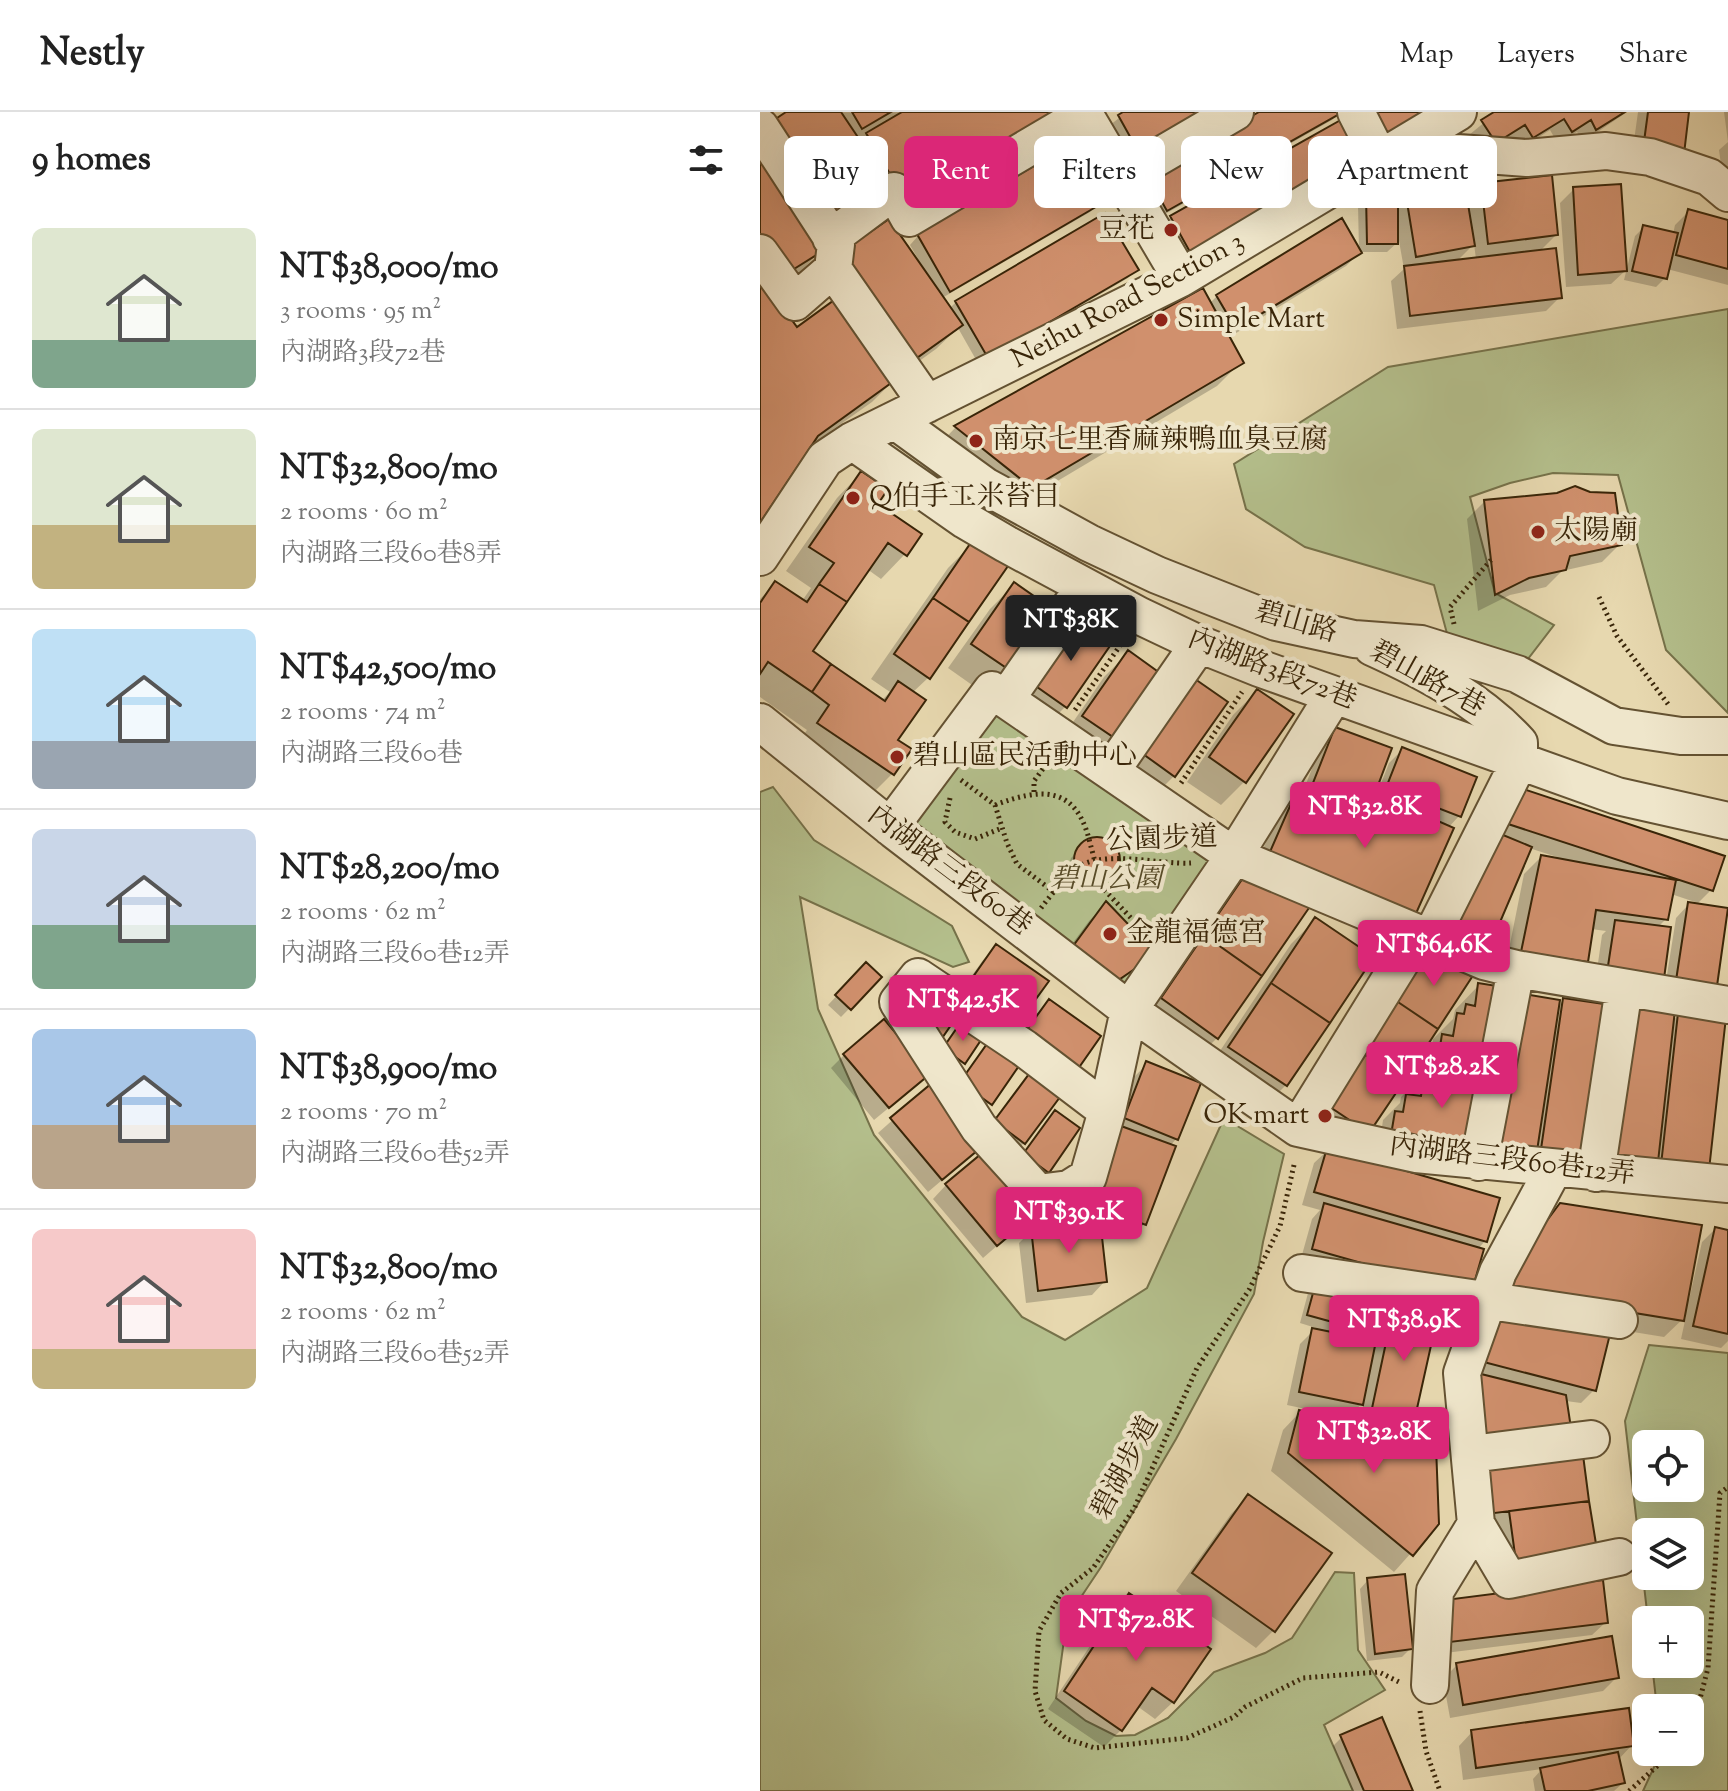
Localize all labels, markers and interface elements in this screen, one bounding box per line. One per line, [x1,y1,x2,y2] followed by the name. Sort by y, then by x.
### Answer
[40,28,145,82] text: Nestly
[1400,35,1453,75] text: Map
[1497,35,1575,75] text: Layers
[1619,35,1688,75] text: Share
[32,136,151,185] text: 9 homes
[784,136,888,208] chip: Buy
[904,136,1018,208] chip: Rent
[1034,136,1165,208] chip: Filters
[1181,136,1292,208] chip: New
[1308,136,1497,208] chip: Apartment
[684,138,728,182] icon: filters
[1099,210,1155,250] place label: 豆花
[1162,221,1180,239] marker: 豆花
[1004,223,1252,379] street label: Neihu Road Section 3
[280,244,499,293] text: NT$38,000/mo
[96,260,192,356] icon: home
[280,293,441,330] text: 3 rooms · 95 m²
[1177,300,1325,340] place label: Simple Mart
[1152,311,1170,329] marker: Simple Mart
[280,335,445,372] text: 內湖路3段72巷
[992,421,1328,461] place label: 南京七里香麻辣鴨血臭豆腐
[967,432,985,450] marker: 南京七里香麻辣鴨血臭豆腐
[280,445,498,494] text: NT$32,800/mo
[96,461,192,557] icon: home
[869,478,1061,518] place label: Q伯手工米苔目
[844,489,862,507] marker: Q伯手工米苔目
[280,494,448,531] text: 2 rooms · 60 m²
[1554,512,1638,552] place label: 太陽廟
[1529,523,1547,541] marker: 太陽廟
[280,536,502,573] text: 內湖路三段60巷8弄
[1250,592,1342,654] street label: 碧山路
[1006,595,1136,663] pin: NT$38K
[1023,602,1119,639] text: NT$38K
[1182,619,1362,721] street label: 內湖路3段72巷
[1362,632,1492,728] street label: 碧山路7巷
[280,645,496,694] text: NT$42,500/mo
[96,661,192,757] icon: home
[280,694,445,731] text: 2 rooms · 74 m²
[280,736,463,773] text: 內湖路三段60巷
[913,737,1137,777] place label: 碧山區民活動中心
[888,748,906,766] marker: 碧山區民活動中心
[1282,782,1448,850] pin: NT$32.8K
[1308,789,1422,826] text: NT$32.8K
[858,796,1040,946] street label: 內湖路三段60巷
[1105,818,1219,862] street label: 公園步道
[280,845,500,894] text: NT$28,200/mo
[1050,860,1166,900] park label: 碧山公園
[96,861,192,957] icon: home
[280,894,446,931] text: 2 rooms · 62 m²
[1126,914,1266,954] place label: 金龍福德宮
[1351,920,1517,988] pin: NT$64.6K
[1101,925,1119,943] marker: 金龍福德宮
[1376,927,1492,964] text: NT$64.6K
[280,936,510,973] text: 內湖路三段60巷12弄
[880,975,1046,1043] pin: NT$42.5K
[907,982,1019,1019] text: NT$42.5K
[1359,1042,1525,1110] pin: NT$28.2K
[280,1045,497,1094] text: NT$38,900/mo
[1384,1049,1500,1086] text: NT$28.2K
[96,1061,192,1157] icon: home
[280,1094,447,1131] text: 2 rooms · 70 m²
[1203,1096,1309,1136] place label: OK mart
[1316,1107,1334,1125] marker: OK mart
[1387,1126,1637,1196] street label: 內湖路三段60巷12弄
[280,1136,510,1173] text: 內湖路三段60巷52弄
[986,1187,1152,1255] pin: NT$39.1K
[1014,1194,1124,1231] text: NT$39.1K
[280,1245,498,1294] text: NT$32,800/mo
[96,1261,192,1357] icon: home
[280,1294,446,1331] text: 2 rooms · 62 m²
[1321,1295,1487,1363] pin: NT$38.9K
[1347,1302,1461,1339] text: NT$38.9K
[280,1336,510,1373] text: 內湖路三段60巷52弄
[1291,1407,1457,1475] pin: NT$32.8K
[1082,1409,1170,1527] street label: 碧湖步道
[1317,1414,1431,1451] text: NT$32.8K
[1632,1430,1704,1766] map controls
[1632,1430,1704,1502] button: locate
[1632,1518,1704,1590] button: layers
[1053,1595,1219,1663] pin: NT$72.8K
[1078,1602,1194,1639] text: NT$72.8K
[1632,1606,1704,1678] button: +
[1632,1694,1704,1766] button: −

